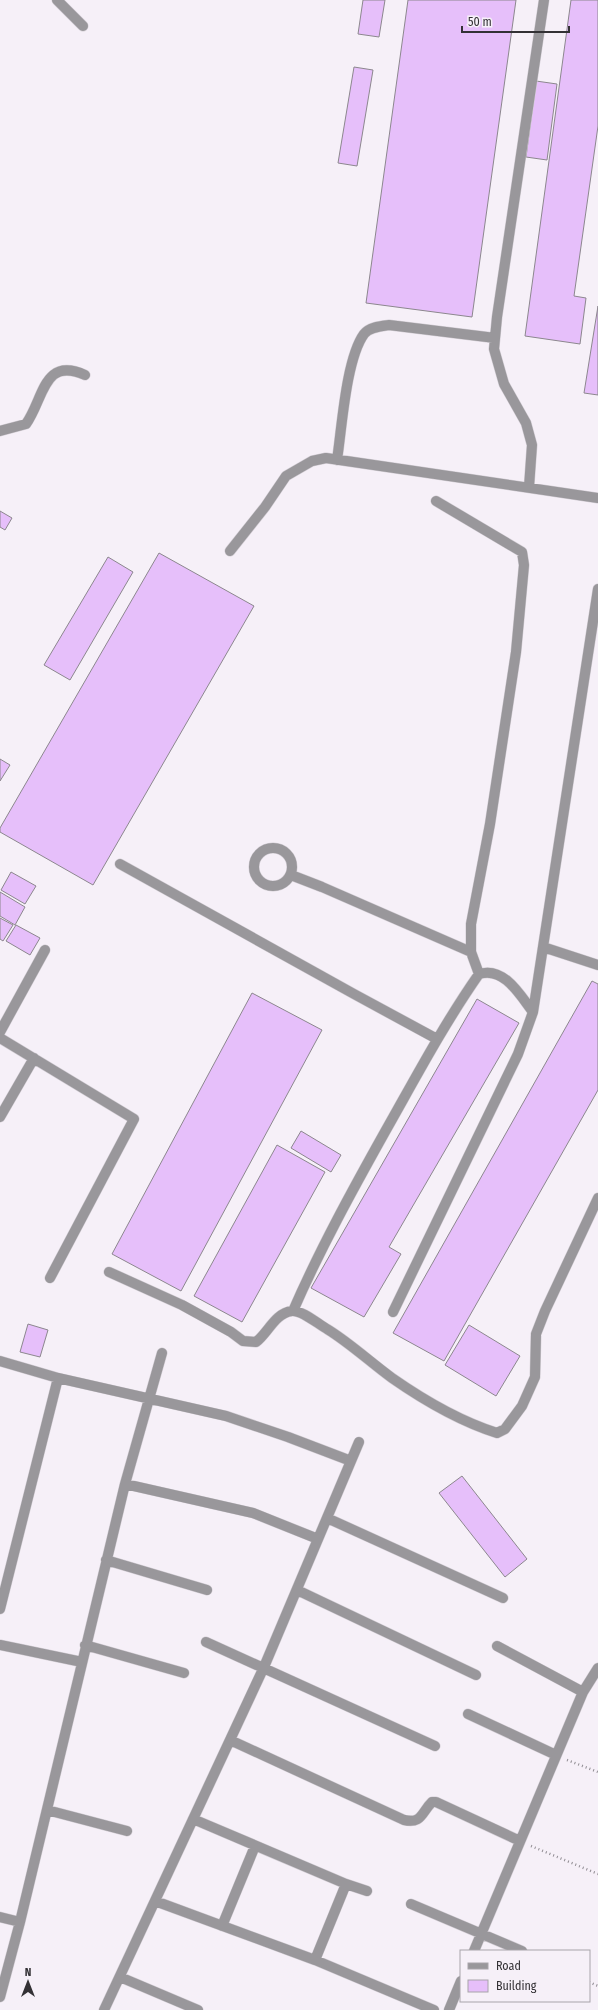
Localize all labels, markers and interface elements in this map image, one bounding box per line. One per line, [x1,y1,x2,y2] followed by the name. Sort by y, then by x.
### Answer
[462,8,569,34] scale bar
[468,15,492,29] text: 50 m
[460,1950,590,2002] legend
[496,1959,521,1973] text: Road
[8,1962,48,2002] north arrow
[25,1966,31,1979] text: N
[496,1979,537,1993] text: Building

